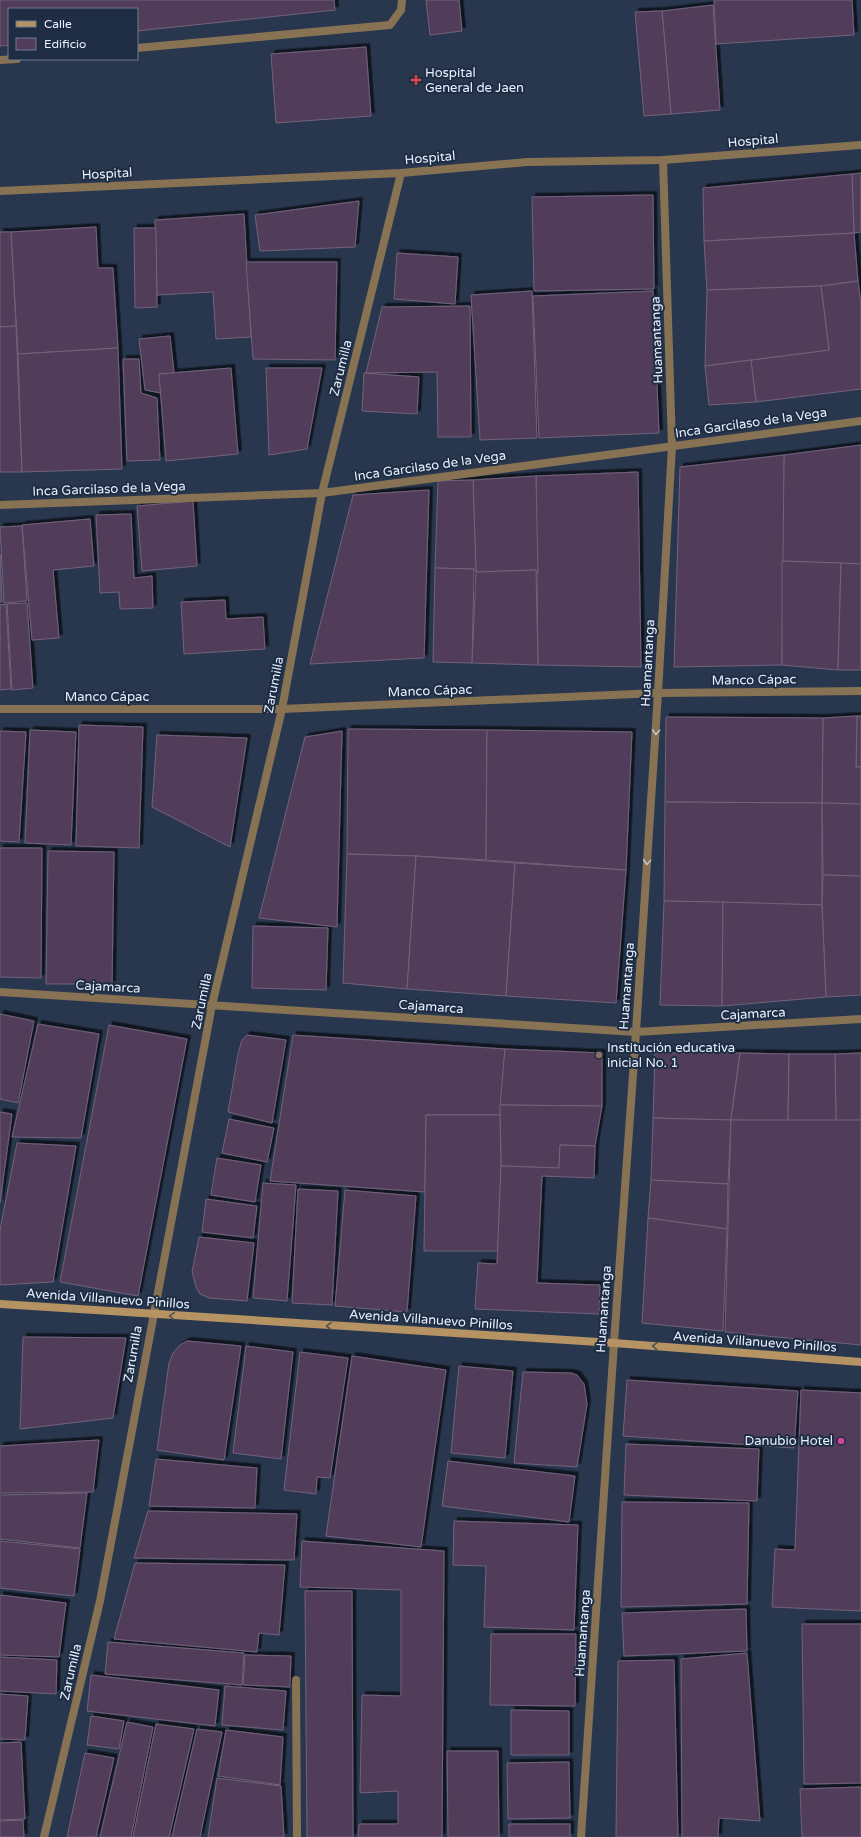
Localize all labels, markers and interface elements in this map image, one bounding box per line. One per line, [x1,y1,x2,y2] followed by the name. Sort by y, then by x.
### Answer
[8,8,138,60] legend
[44,17,72,31] text: Calle
[44,37,86,51] text: Edificio
[425,65,524,96] place label: Hospital General de Jaen
[410,74,422,86] marker: Hospital General de Jaen
[727,131,779,151] street label: Hospital
[404,148,456,168] street label: Hospital
[81,165,133,183] street label: Hospital
[647,296,667,384] street label: Huamantanga
[326,338,356,398] street label: Zarumilla
[674,404,828,442] street label: Inca Garcilaso de la Vega
[353,447,507,485] street label: Inca Garcilaso de la Vega
[32,478,186,500] street label: Inca Garcilaso de la Vega
[638,619,658,707] street label: Huamantanga
[261,655,287,715] street label: Zarumilla
[711,671,797,689] street label: Manco Cápac
[387,682,473,700] street label: Manco Cápac
[65,689,149,705] street label: Manco Cápac
[651,729,660,735] one-way arrow
[643,859,652,865] one-way arrow
[616,942,638,1030] street label: Huamantanga
[188,971,216,1031] street label: Zarumilla
[75,977,141,997] street label: Cajamarca
[398,997,464,1017] street label: Cajamarca
[720,1004,786,1024] street label: Cajamarca
[607,1040,735,1071] place label: Institución educativa inicial No. 1
[594,1050,604,1060] marker: Institución educativa inicial No. 1
[593,1265,615,1353] street label: Huamantanga
[26,1285,190,1313] street label: Avenida Villanuevo Pinillos
[349,1306,513,1334] street label: Avenida Villanuevo Pinillos
[169,1312,175,1320] one-way arrow
[326,1321,332,1330] one-way arrow
[120,1324,146,1384] street label: Zarumilla
[673,1328,837,1356] street label: Avenida Villanuevo Pinillos
[652,1342,658,1351] one-way arrow
[745,1433,833,1449] place label: Danubio Hotel
[836,1436,846,1446] marker: Danubio Hotel
[572,1589,594,1677] street label: Huamantanga
[57,1642,85,1702] street label: Zarumilla

